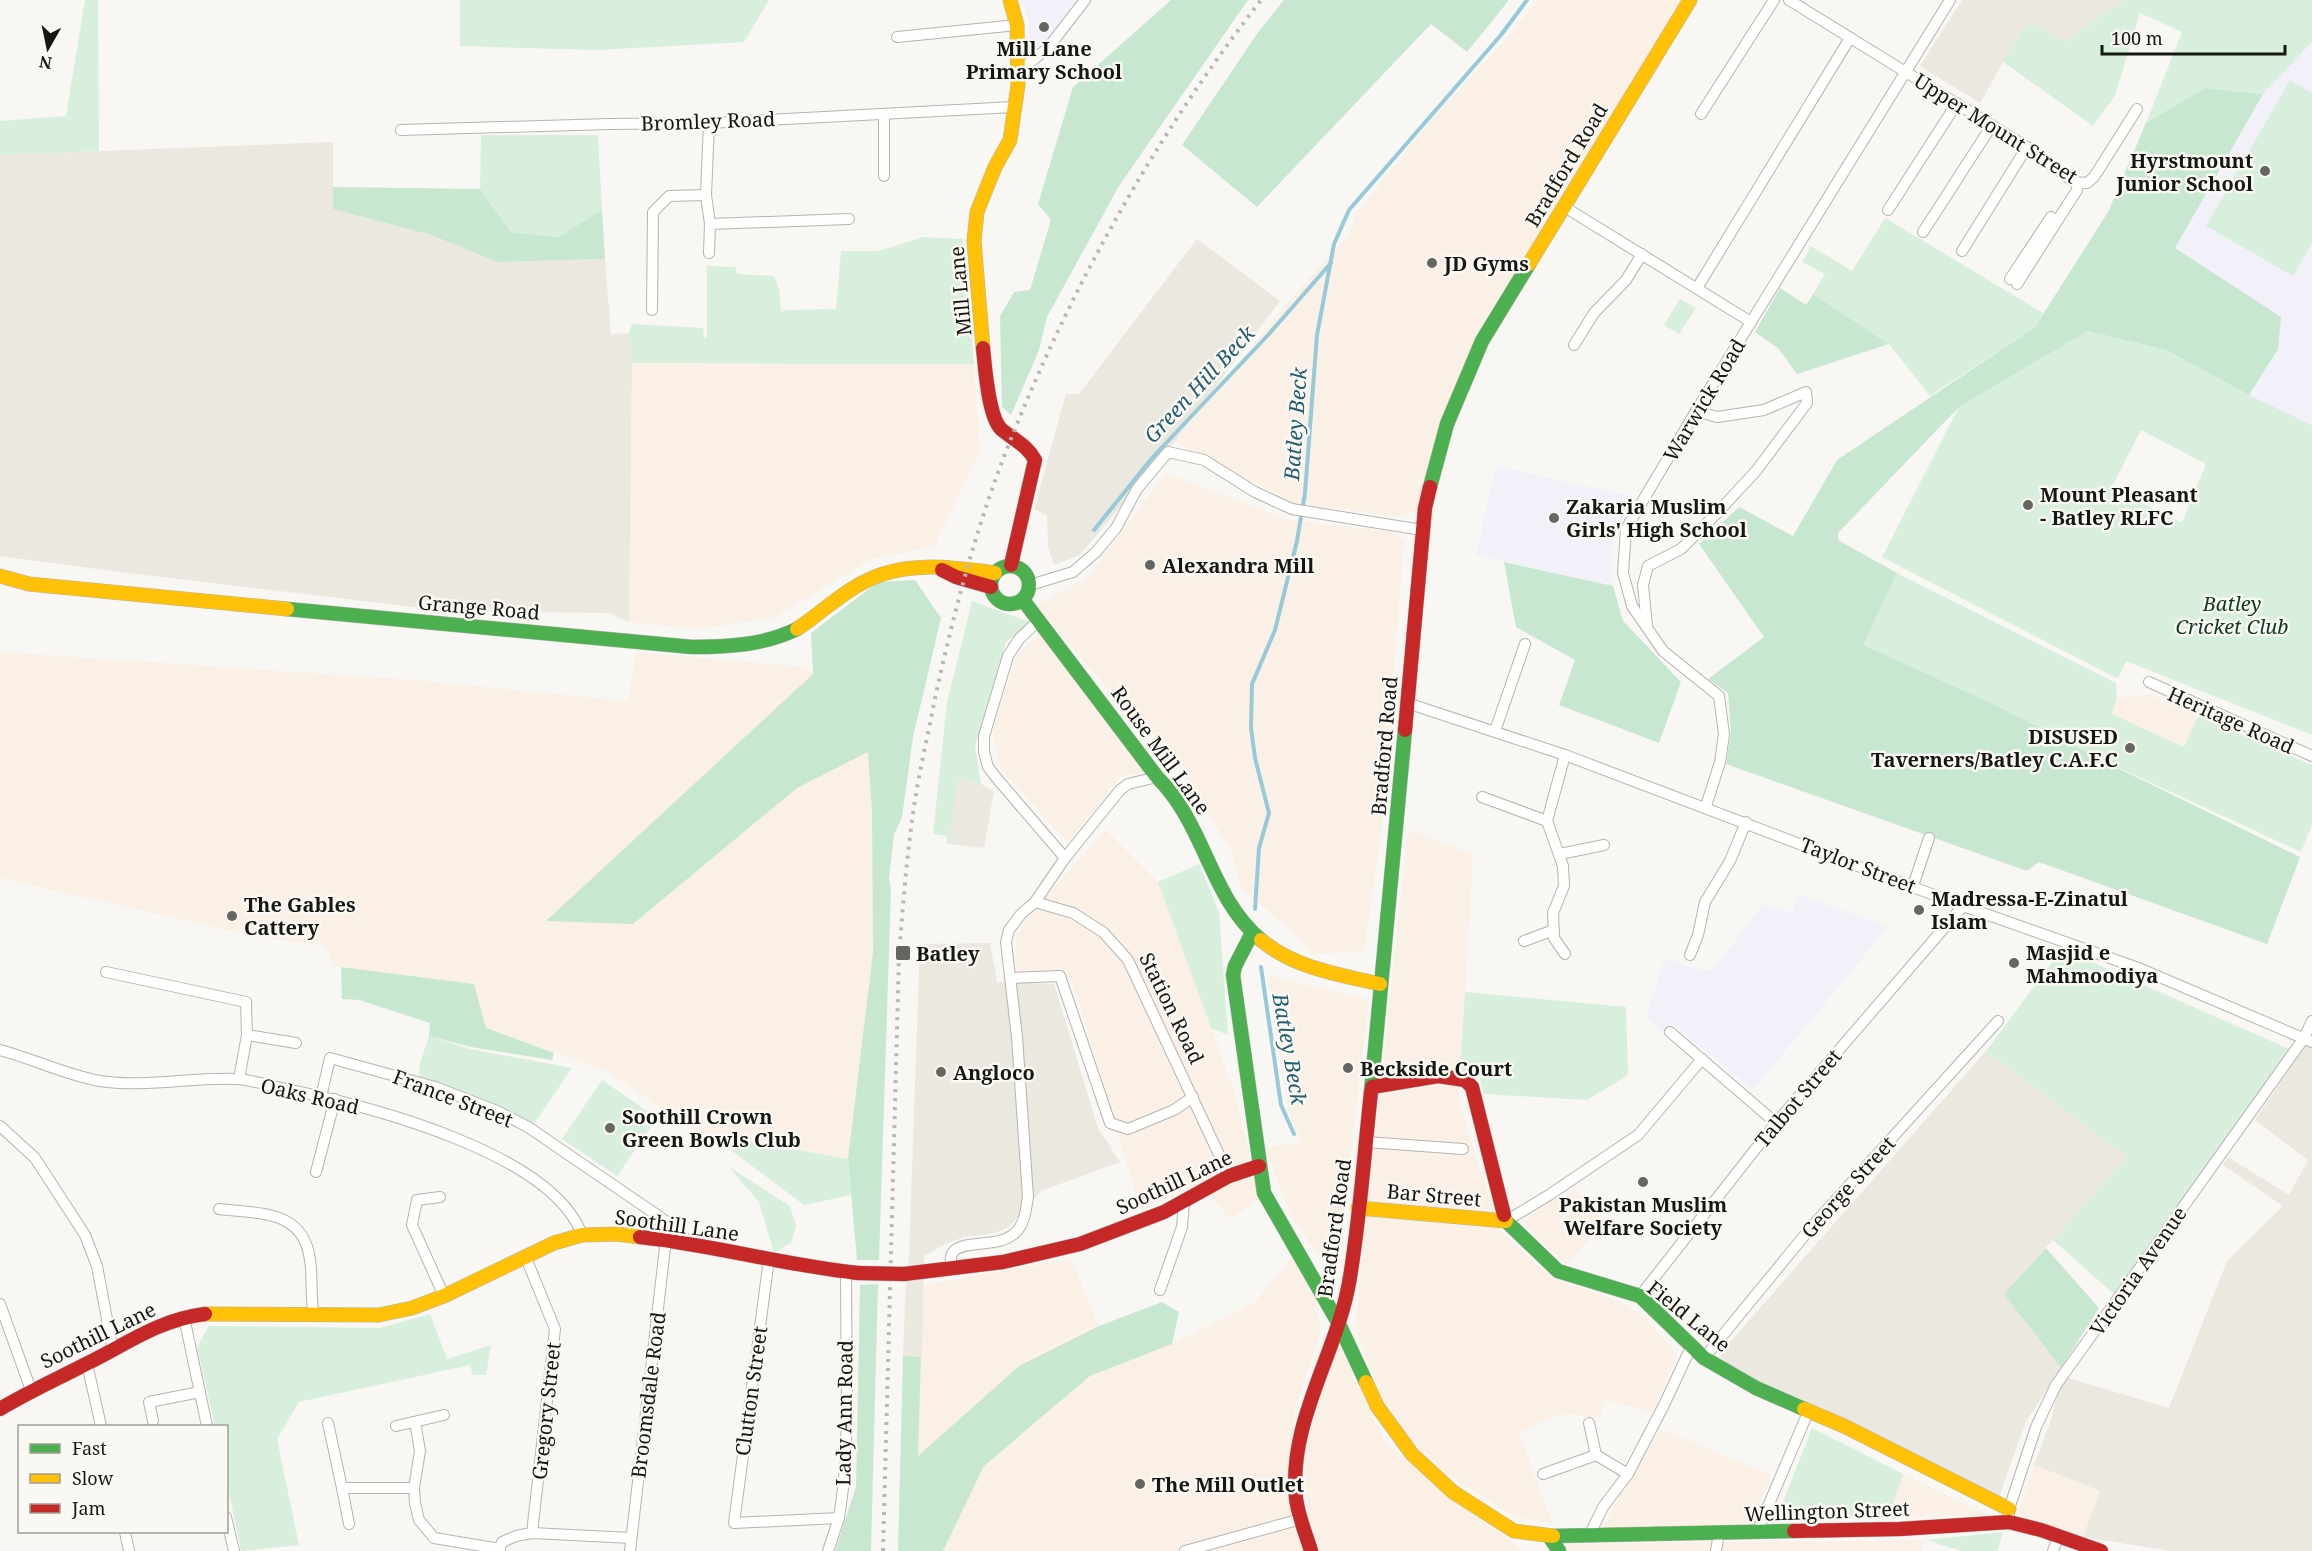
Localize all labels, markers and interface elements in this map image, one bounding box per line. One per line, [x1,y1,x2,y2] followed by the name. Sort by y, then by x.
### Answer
[18,18,78,78] north arrow
[2102,18,2285,56] scale bar
[1037,20,1051,34] marker: Mill Lane Primary School
[2111,26,2163,50] text: 100 m
[966,35,1122,85] place label: Mill Lane Primary School
[37,51,54,75] text: N
[1909,67,2083,189] street label: Upper Mount Street
[1518,98,1614,232] street label: Bradford Road
[640,105,776,137] street label: Bromley Road
[2115,147,2253,197] place label: Hyrstmount Junior School
[2258,164,2272,178] marker: Hyrstmount Junior School
[943,245,977,337] street label: Mill Lane
[1443,250,1529,277] place label: JD Gyms
[1425,256,1439,270] marker: JD Gyms
[1137,319,1261,449] water label: Green Hill Beck
[1657,334,1751,466] street label: Warwick Road
[1277,366,1313,482] water label: Batley Beck
[2040,481,2198,531] place label: Mount Pleasant - Batley RLFC
[1566,493,1747,543] place label: Zakaria Muslim Girls' High School
[2021,498,2035,512] marker: Mount Pleasant - Batley RLFC
[1547,511,1561,525] marker: Zakaria Muslim Girls' High School
[1162,552,1314,579] place label: Alexandra Mill
[1143,558,1157,572] marker: Alexandra Mill
[417,588,541,626] street label: Grange Road
[2176,590,2288,640] park label: Batley Cricket Club
[1364,675,1404,817] street label: Bradford Road
[1105,680,1217,820] street label: Rouse Mill Lane
[2164,680,2298,760] street label: Heritage Road
[1871,723,2118,773] place label: DISUSED Taverners/Batley C.A.F.C
[2123,741,2137,755] marker: DISUSED Taverners/Batley C.A.F.C
[1796,831,1920,899] street label: Taylor Street
[1931,885,2128,935] place label: Madressa-E-Zinatul Islam
[244,891,356,941] place label: The Gables Cattery
[1912,903,1926,917] marker: Madressa-E-Zinatul Islam
[225,909,239,923] marker: The Gables Cattery
[2026,939,2158,989] place label: Masjid e Mahmoodiya
[916,940,980,967] place label: Batley
[894,944,912,962] marker: Batley
[1133,948,1211,1068] street label: Station Road
[2007,956,2021,970] marker: Masjid e Mahmoodiya
[1266,990,1314,1108] water label: Batley Beck
[1749,1043,1847,1153] street label: Talbot Street
[1360,1055,1512,1082] place label: Beckside Court
[953,1059,1035,1086] place label: Angloco
[1341,1061,1355,1075] marker: Beckside Court
[389,1063,517,1133] street label: France Street
[934,1065,948,1079] marker: Angloco
[258,1072,362,1120] street label: Oaks Road
[622,1103,801,1153] place label: Soothill Crown Green Bowls Club
[603,1121,617,1135] marker: Soothill Crown Green Bowls Club
[1795,1130,1901,1244] street label: George Street
[1112,1143,1236,1221] street label: Soothill Lane
[1311,1157,1357,1299] street label: Bradford Road
[1636,1175,1650,1189] marker: Pakistan Muslim Welfare Society
[1386,1177,1482,1213] street label: Bar Street
[1559,1191,1728,1241] place label: Pakistan Muslim Welfare Society
[2083,1201,2193,1341] street label: Victoria Avenue
[613,1203,741,1247] street label: Soothill Lane
[1642,1274,1736,1358] street label: Field Lane
[36,1295,160,1375] street label: Soothill Lane
[624,1310,672,1480] street label: Broomsdale Road
[729,1324,773,1458] street label: Clutton Street
[829,1340,859,1486] street label: Lady Ann Road
[525,1341,567,1481] street label: Gregory Street
[18,1425,228,1533] legend
[72,1436,107,1460] text: Fast
[72,1466,114,1490] text: Slow
[1152,1471,1304,1498] place label: The Mill Outlet
[1133,1477,1147,1491] marker: The Mill Outlet
[1744,1495,1910,1527] street label: Wellington Street
[71,1496,106,1520] text: Jam

